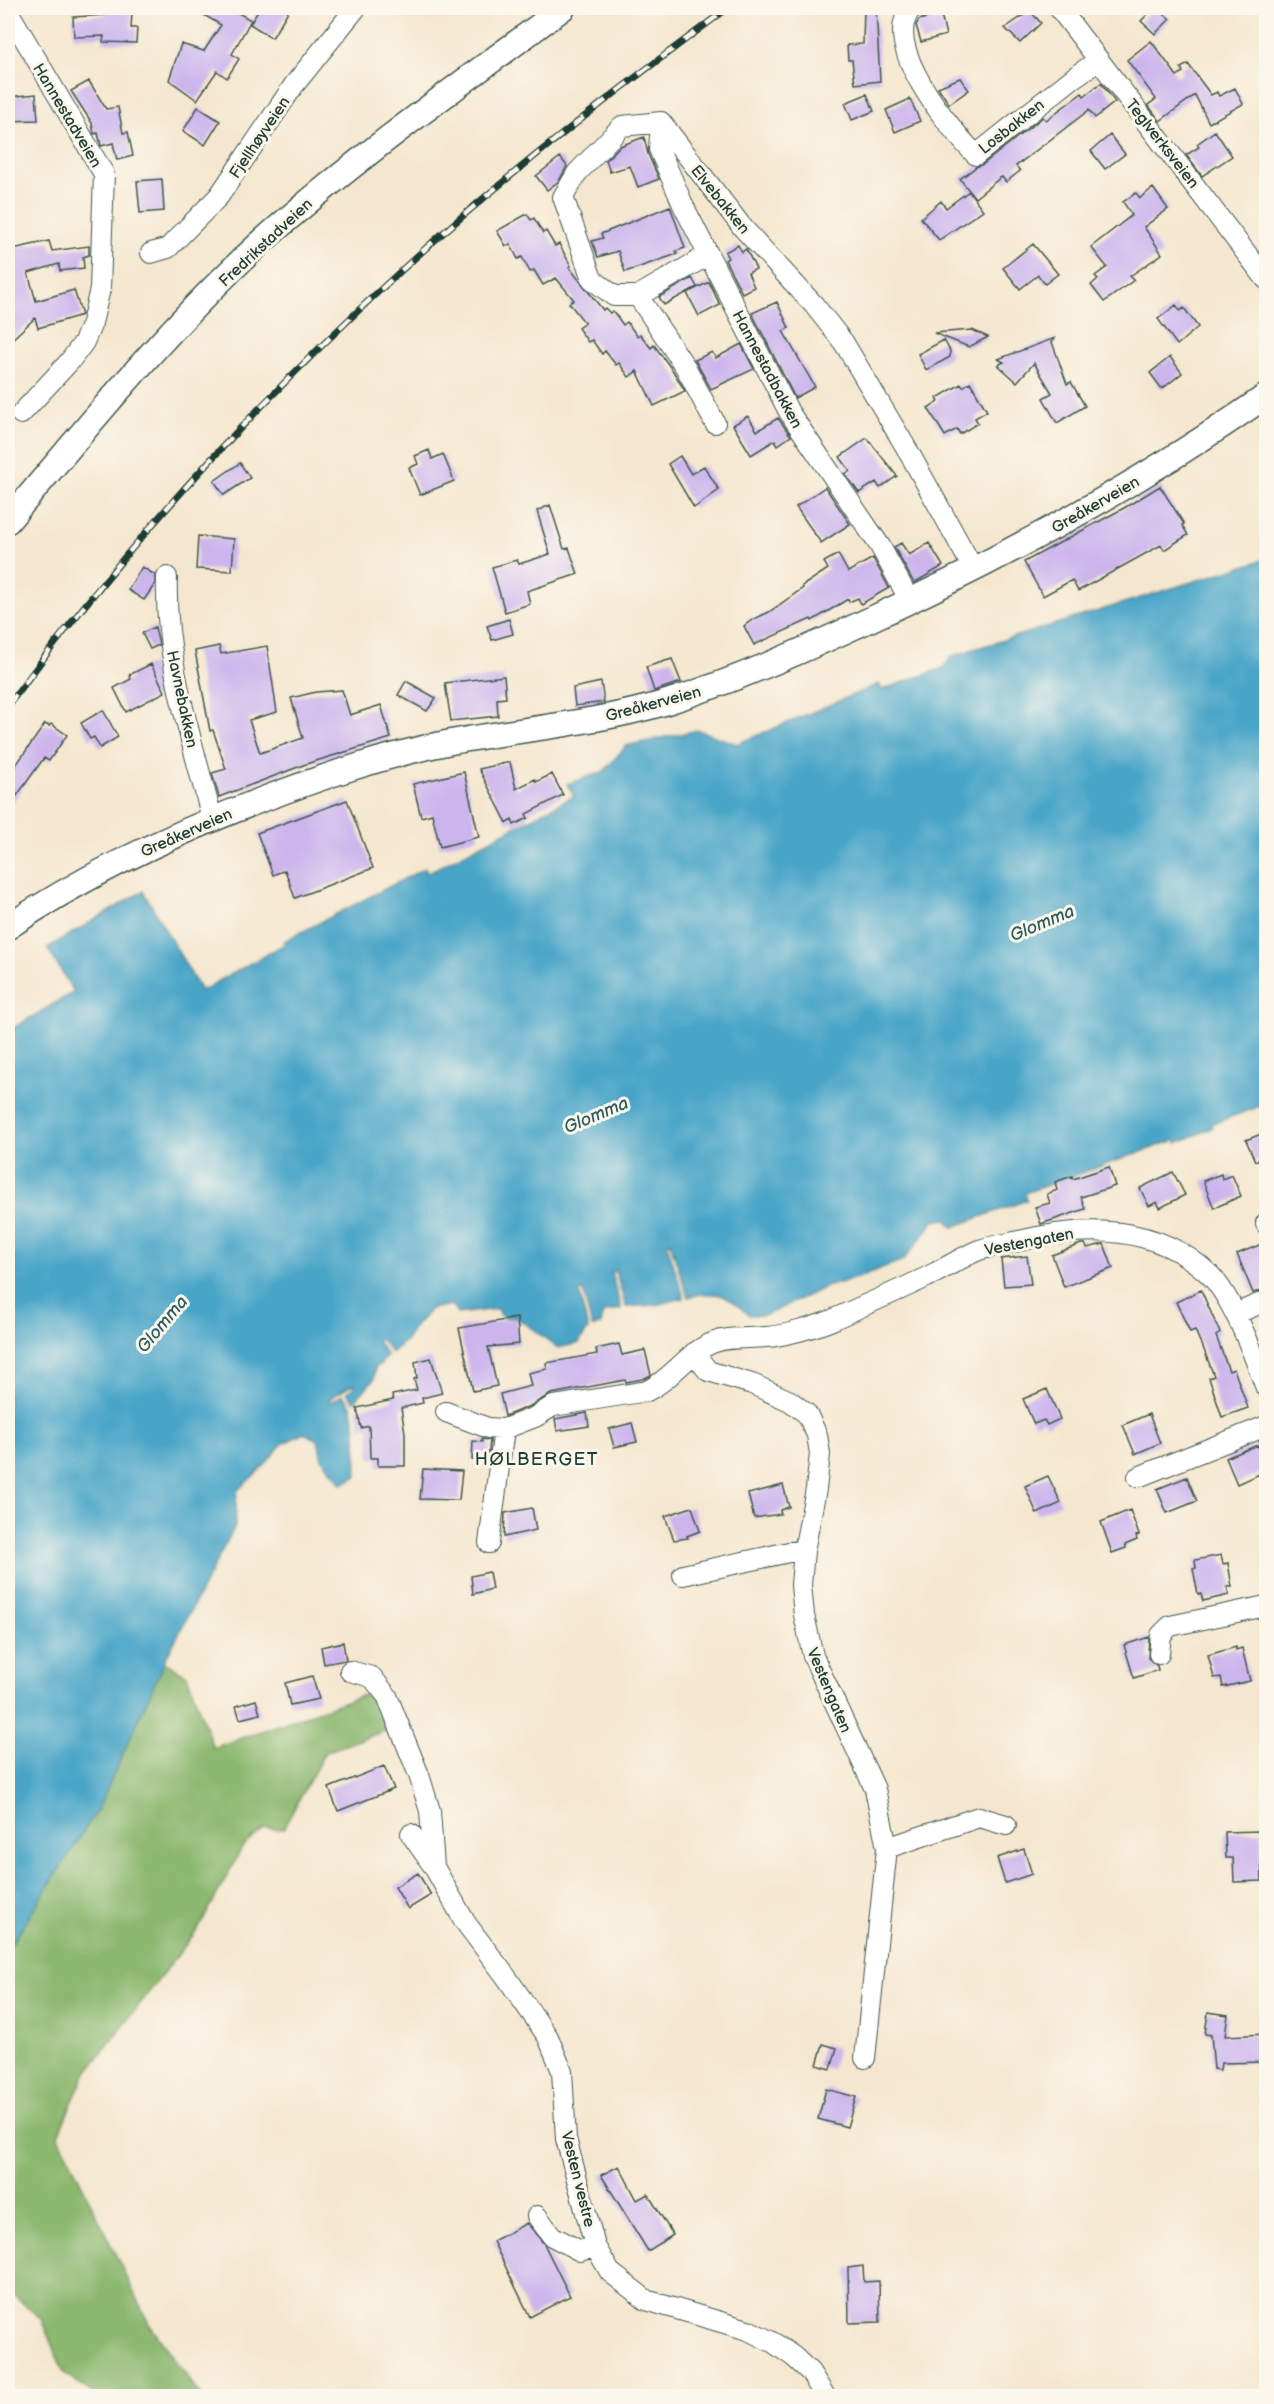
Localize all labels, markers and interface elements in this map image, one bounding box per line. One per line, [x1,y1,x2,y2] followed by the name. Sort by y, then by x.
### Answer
[28,60,105,171] street label: Hannestadveien
[226,93,294,182] street label: Fjellhøyveien
[975,96,1048,159] street label: Losbakken
[1121,96,1203,192] street label: Teglverksveien
[686,162,753,238] street label: Elvebakken
[215,195,317,291] street label: Fredrikstadveien
[728,307,806,432] street label: Hannestadbakken
[1049,473,1143,538] street label: Greåkerveien
[162,649,201,750] street label: Havnebakken
[604,683,703,726] street label: Greåkerveien
[138,805,235,862] street label: Greåkerveien
[1007,901,1078,946] water label: Glomma
[561,1093,632,1138] water label: Glomma
[983,1225,1075,1260] street label: Vestengaten
[132,1292,192,1357] water label: Glomma
[475,1449,599,1470] district label: HØLBERGET
[802,1645,855,1736] street label: Vestengaten
[556,2129,599,2230] street label: Vesten vestre

